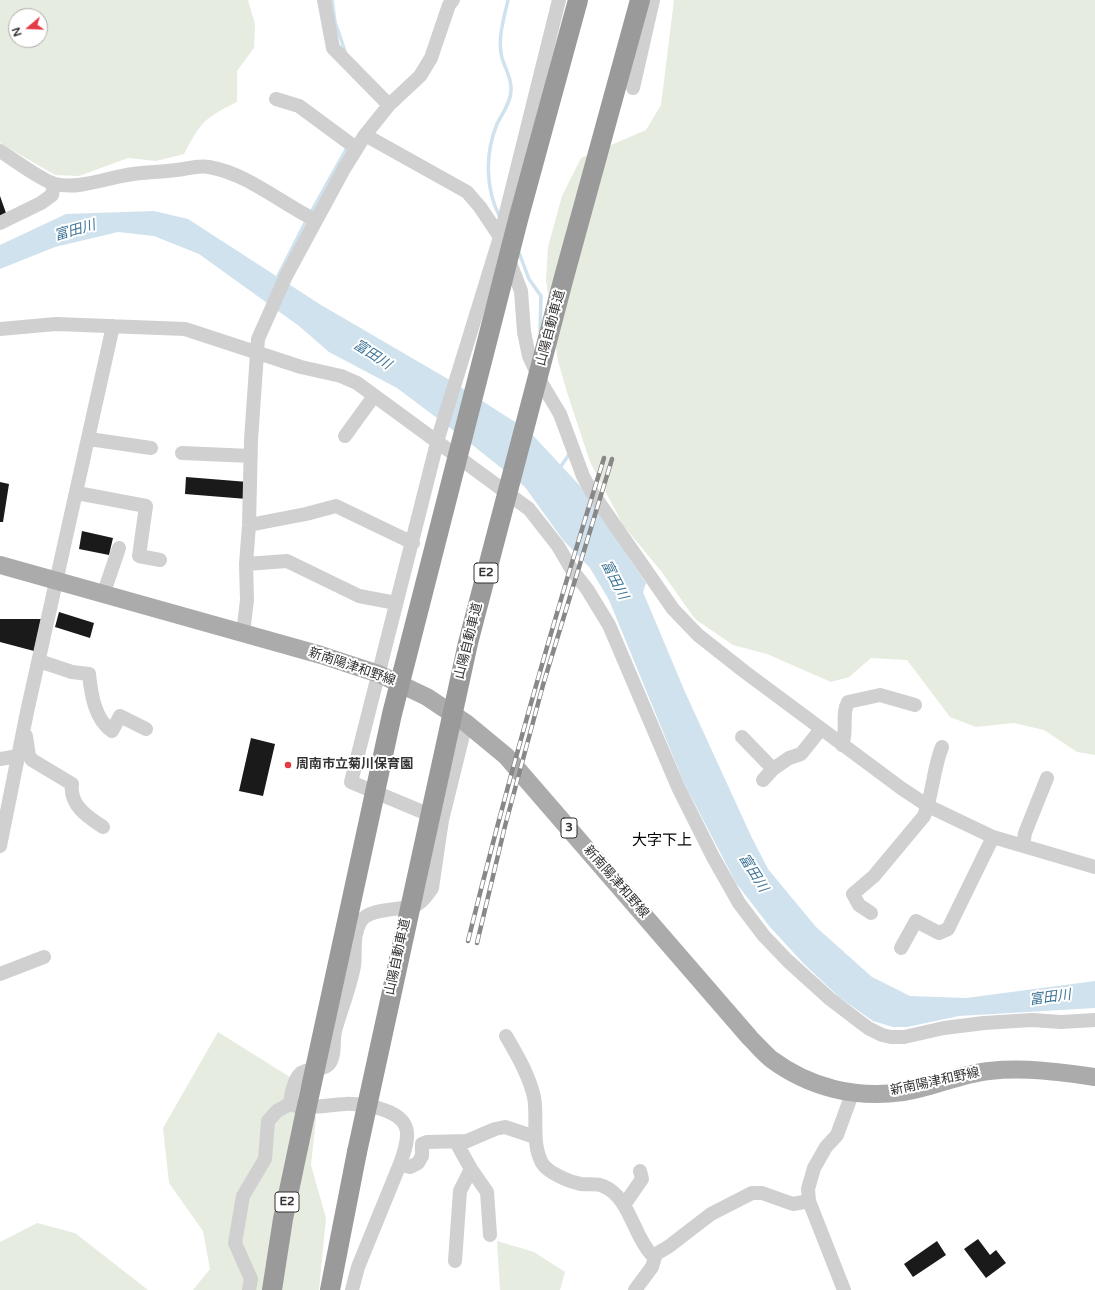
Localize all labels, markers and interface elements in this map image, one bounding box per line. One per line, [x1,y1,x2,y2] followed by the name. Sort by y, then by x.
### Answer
[8,8,48,48] north arrow
[10,25,25,38] text: N
[52,217,98,245] water label: 富田川
[533,288,569,368] street label: 山陽自動車道
[350,337,394,373] water label: 富田川
[597,557,631,603] water label: 富田川
[474,563,498,583] road number: E2
[452,601,486,681] street label: 山陽自動車道
[306,645,398,689] street label: 新南陽津和野線
[296,757,413,773] place label: 周南市立菊川保育園
[283,760,293,770] marker: 周南市立菊川保育園
[561,818,577,838] road number: 3
[632,832,692,850] district label: 大字下上
[580,843,652,921] street label: 新南陽津和野線
[735,851,771,895] water label: 富田川
[382,917,414,997] street label: 山陽自動車道
[1028,987,1072,1009] water label: 富田川
[889,1065,981,1099] street label: 新南陽津和野線
[275,1192,299,1212] road number: E2

